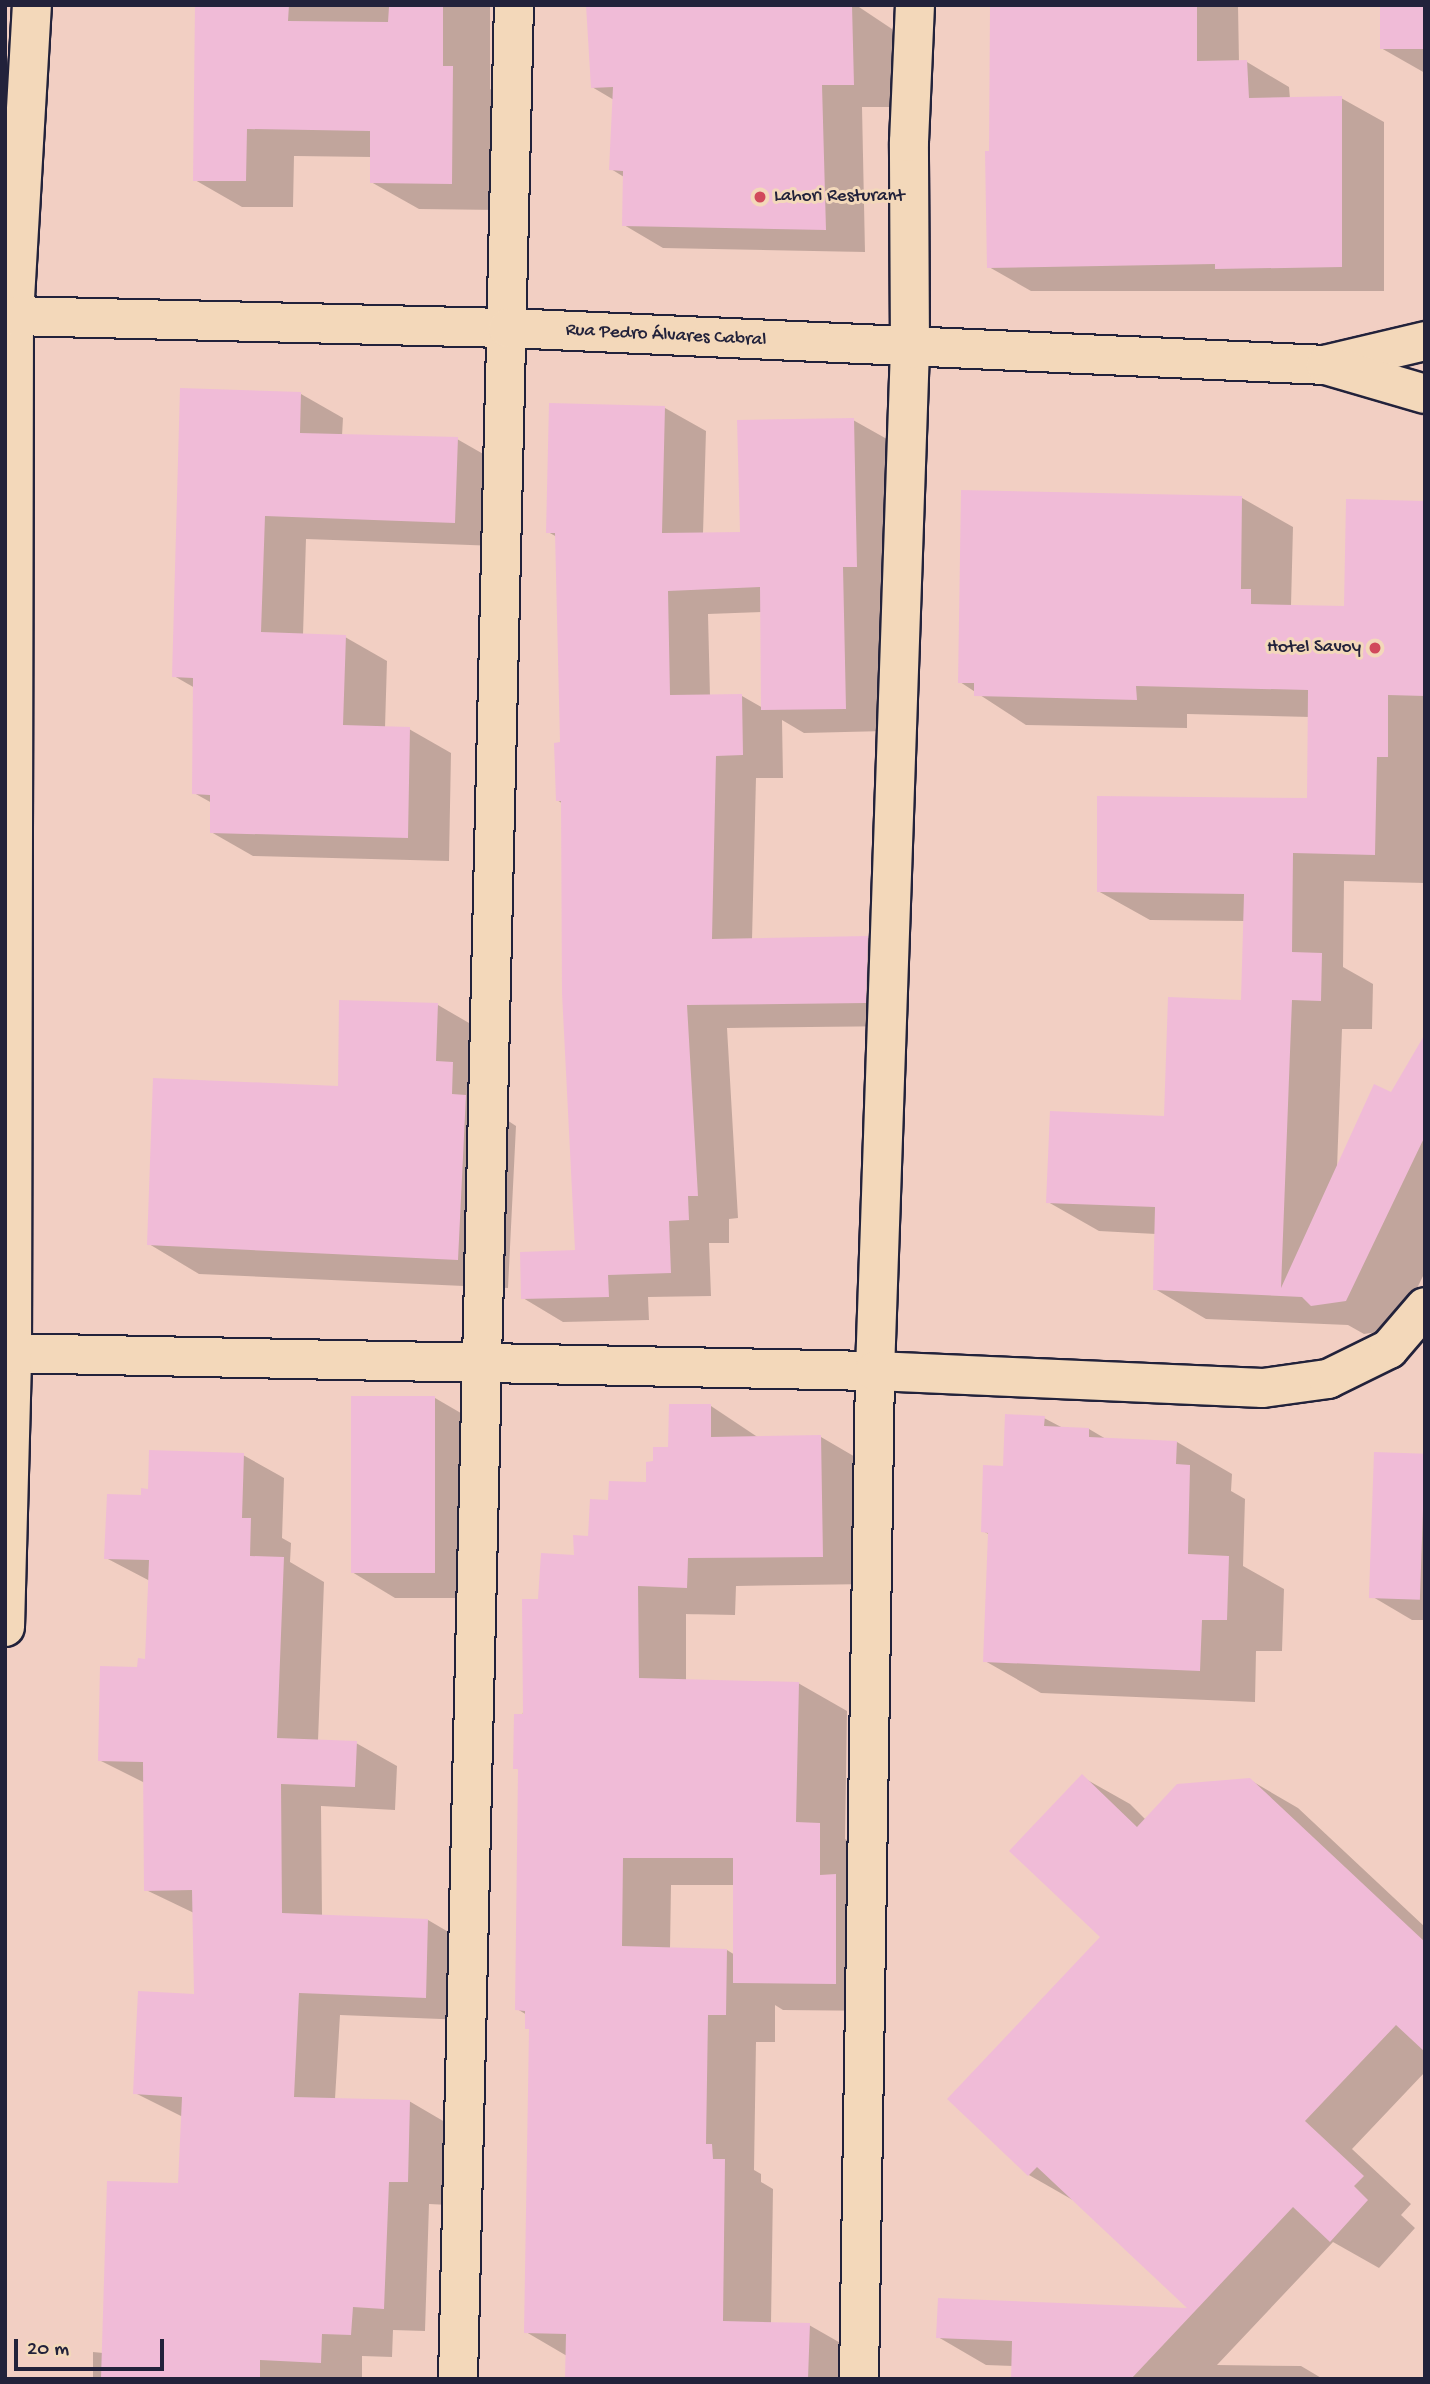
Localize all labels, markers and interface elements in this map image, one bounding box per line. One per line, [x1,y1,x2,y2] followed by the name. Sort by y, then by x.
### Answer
[774,186,904,208] place label: Lahori Resturant
[752,189,768,205] marker: Lahori Resturant
[565,319,767,353] street label: Rua Pedro Álvares Cabral
[1267,637,1361,659] place label: Hotel Savoy
[1367,640,1383,656] marker: Hotel Savoy
[18,2324,168,2368] scale bar
[27,2338,69,2363] text: 20 m

